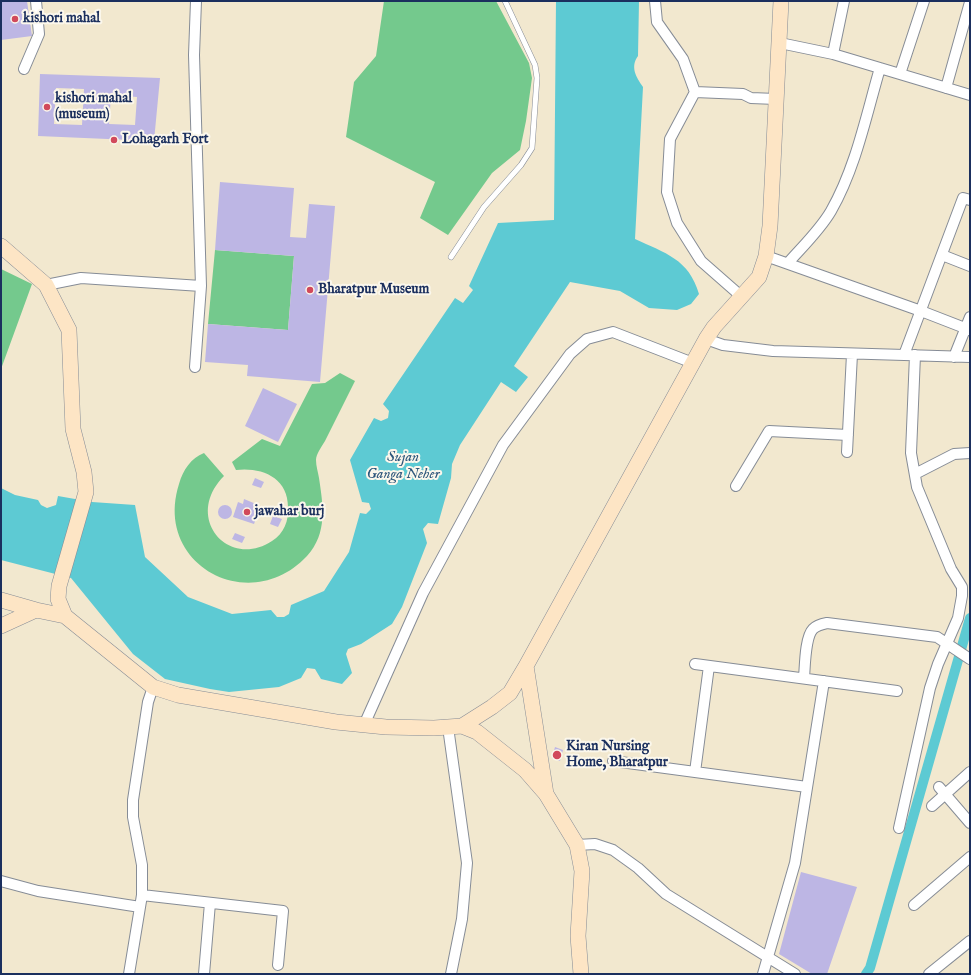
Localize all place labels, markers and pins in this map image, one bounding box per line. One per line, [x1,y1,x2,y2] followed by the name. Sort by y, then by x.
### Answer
[23,11,100,27] place label: kishori mahal
[10,14,20,24] marker: kishori mahal
[55,91,132,124] place label: kishori mahal (museum)
[42,102,52,112] marker: kishori mahal (museum)
[122,132,209,148] place label: Lohagarh Fort
[109,135,119,145] marker: Lohagarh Fort
[318,282,429,298] place label: Bharatpur Museum
[305,285,315,295] marker: Bharatpur Museum
[255,504,324,520] place label: jawahar burj
[242,507,252,517] marker: jawahar burj
[566,739,668,772] place label: Kiran Nursing Home, Bharatpur
[551,749,563,761] marker: Kiran Nursing Home, Bharatpur

